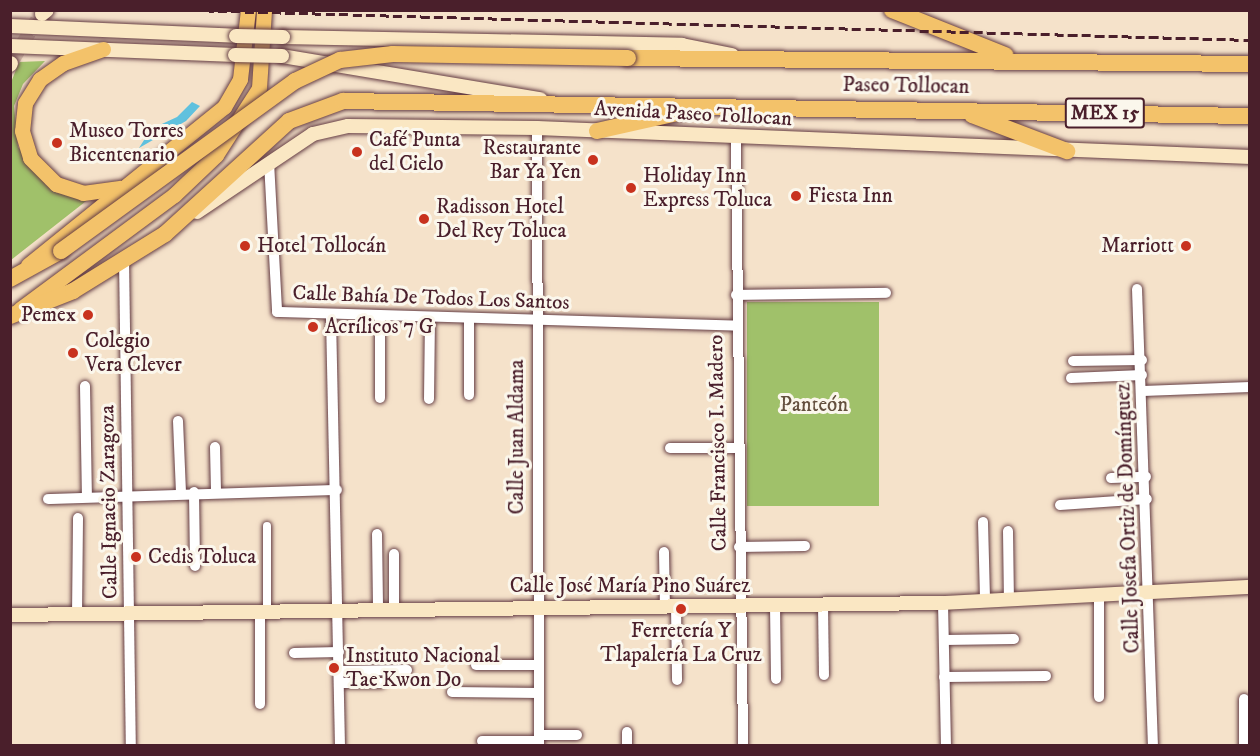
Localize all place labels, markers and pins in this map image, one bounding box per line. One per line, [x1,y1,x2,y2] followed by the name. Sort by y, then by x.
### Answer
[69,118,184,168] place label: Museo Torres Bicentenario
[369,127,461,177] place label: Café Punta del Cielo
[483,135,581,185] place label: Restaurante Bar Ya Yen
[50,136,64,150] marker: Museo Torres Bicentenario
[350,145,364,159] marker: Café Punta del Cielo
[586,153,600,167] marker: Restaurante Bar Ya Yen
[643,163,772,213] place label: Holiday Inn Express Toluca
[624,181,638,195] marker: Holiday Inn Express Toluca
[808,183,893,209] place label: Fiesta Inn
[789,189,803,203] marker: Fiesta Inn
[436,194,566,244] place label: Radisson Hotel Del Rey Toluca
[417,212,431,226] marker: Radisson Hotel Del Rey Toluca
[257,233,386,259] place label: Hotel Tollocán
[1101,233,1174,259] place label: Marriott
[238,239,252,253] marker: Hotel Tollocán
[1179,239,1193,253] marker: Marriott
[21,302,76,328] place label: Pemex
[81,308,95,322] marker: Pemex
[325,314,433,340] place label: Acrílicos 7 G
[306,320,320,334] marker: Acrílicos 7 G
[85,328,182,378] place label: Colegio Vera Clever
[66,346,80,360] marker: Colegio Vera Clever
[148,544,256,570] place label: Cedis Toluca
[129,550,143,564] marker: Cedis Toluca
[674,602,688,616] marker: Ferretería Y Tlapalería La Cruz
[600,618,762,668] place label: Ferretería Y Tlapalería La Cruz
[346,643,500,693] place label: Instituto Nacional Tae Kwon Do
[327,661,341,675] marker: Instituto Nacional Tae Kwon Do

